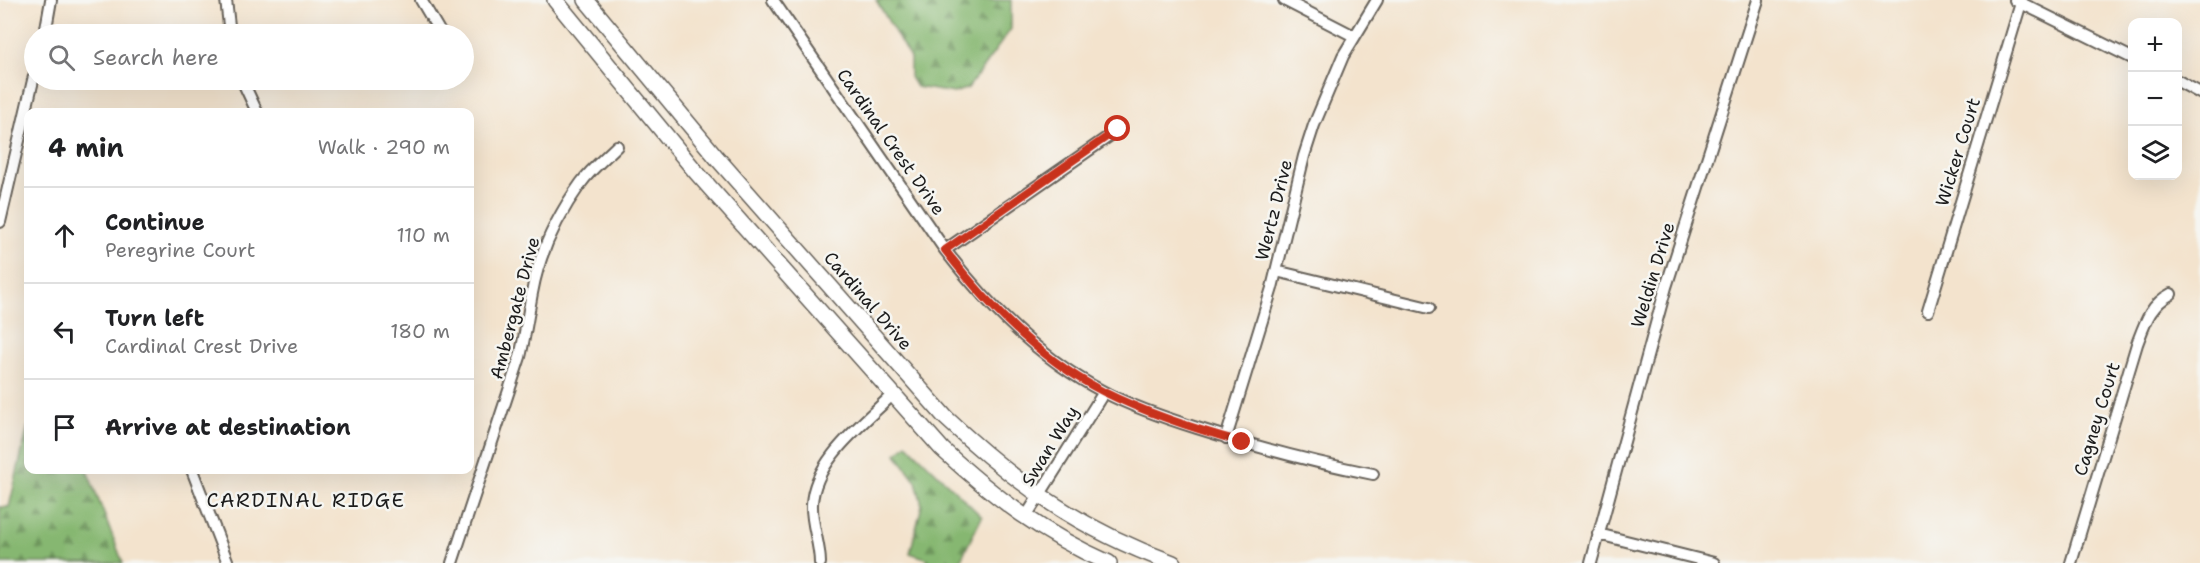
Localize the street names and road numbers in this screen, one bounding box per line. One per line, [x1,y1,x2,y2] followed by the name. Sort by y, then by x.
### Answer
[831,64,951,220] street label: Cardinal Crest Drive
[1930,95,1986,209] street label: Wicker Court
[1250,157,1298,263] street label: Wertz Drive
[1626,219,1680,331] street label: Weldin Drive
[484,234,546,382] street label: Ambergate Drive
[818,247,918,355] street label: Cardinal Drive
[2068,359,2126,479] street label: Cagney Court
[1016,401,1084,491] street label: Swan Way

